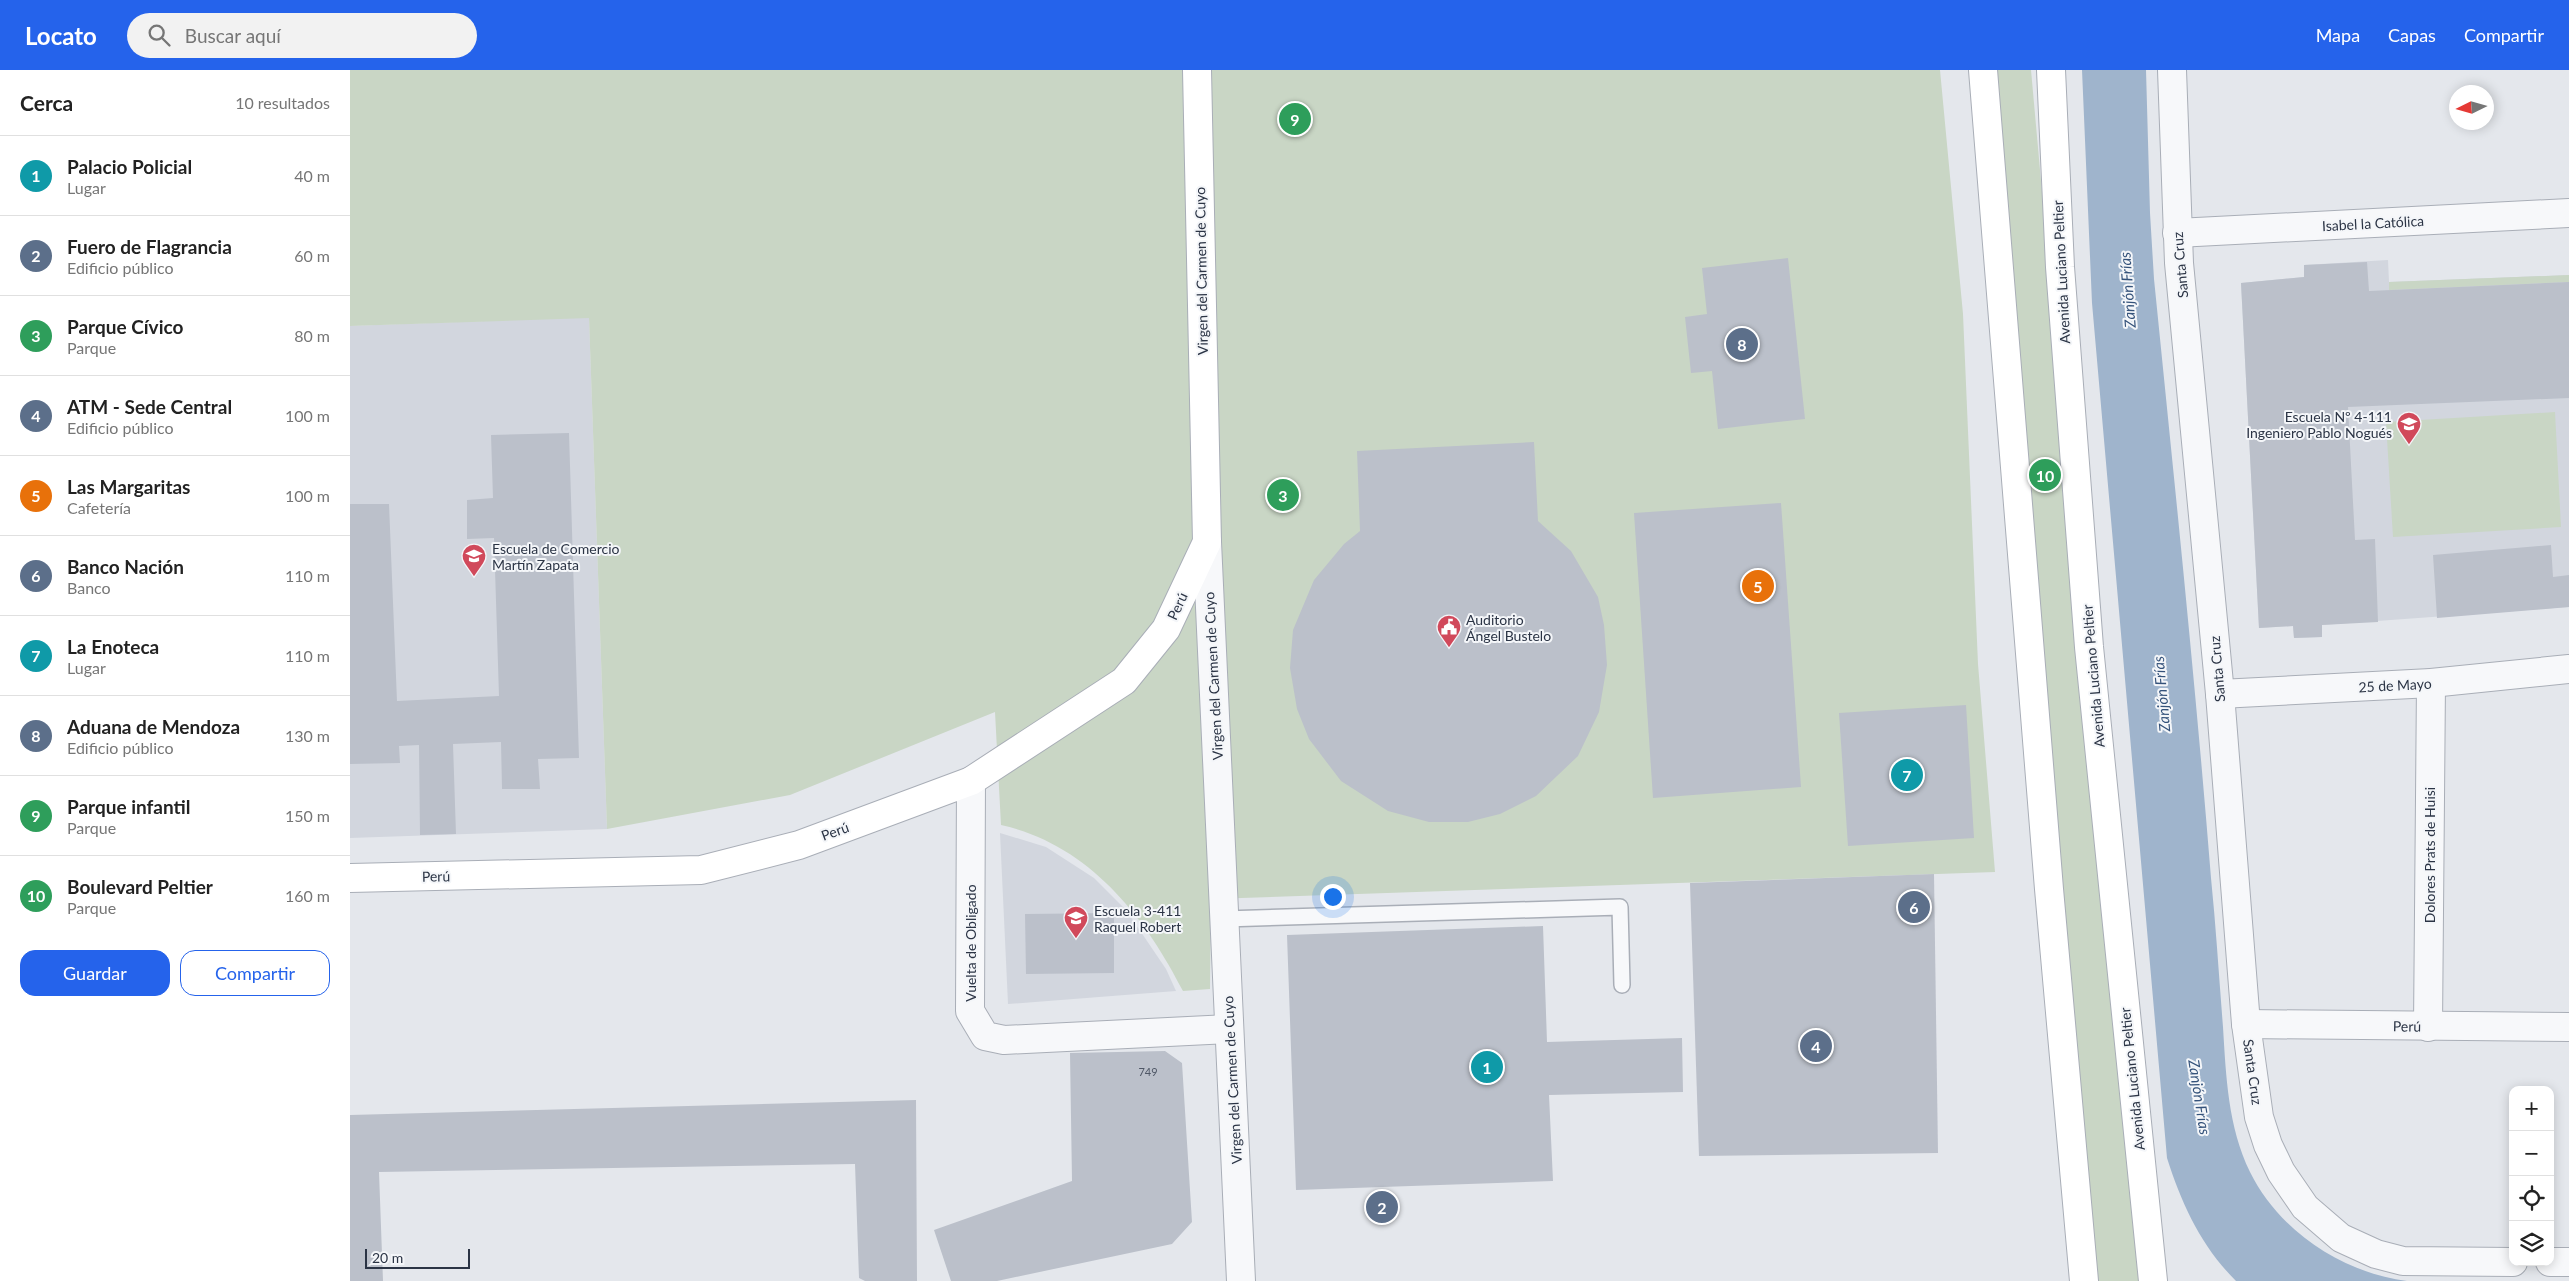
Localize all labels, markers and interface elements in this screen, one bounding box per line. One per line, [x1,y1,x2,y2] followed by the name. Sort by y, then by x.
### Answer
[127,13,477,58] search box
[25,21,97,50] text: Locato
[145,21,173,49] icon: search
[185,24,281,47] text: Buscar aquí
[2316,24,2360,46] text: Mapa
[2388,24,2436,46] text: Capas
[2464,24,2544,46] text: Compartir
[2449,85,2494,130] north arrow
[20,90,73,115] text: Cerca
[235,93,330,112] text: 10 resultados
[1279,100,1311,138] pin: 9
[67,155,192,178] text: Palacio Policial
[31,166,41,185] text: 1
[294,166,330,185] text: 40 m
[67,178,106,197] text: Lugar
[1191,187,1211,355] street label: Virgen del Carmen de Cuyo
[2049,200,2073,344] street label: Avenida Luciano Peltier
[2322,212,2424,234] street label: Isabel la Católica
[2169,231,2191,299] street label: Santa Cruz
[67,235,232,258] text: Fuero de Flagrancia
[31,246,41,265] text: 2
[294,246,330,265] text: 60 m
[2115,252,2139,329] water label: Zanjón Frías
[67,258,174,277] text: Edificio público
[67,315,183,338] text: Parque Cívico
[1726,325,1758,363] pin: 8
[31,326,41,345] text: 3
[294,326,330,345] text: 80 m
[67,338,116,357] text: Parque
[67,395,232,418] text: ATM - Sede Central
[31,406,41,425] text: 4
[285,406,330,425] text: 100 m
[2246,408,2392,441] place label: Escuela Nº 4-111 Ingeniero Pablo Nogués
[2396,411,2422,445] school or university icon: Escuela Nº 4-111 Ingeniero Pablo Nogués
[67,418,174,437] text: Edificio público
[2029,456,2061,494] pin: 10
[67,475,190,498] text: Las Margaritas
[1267,476,1299,514] pin: 3
[31,486,41,505] text: 5
[285,486,330,505] text: 100 m
[67,498,131,517] text: Cafetería
[492,540,619,573] place label: Escuela de Comercio Martín Zapata
[461,543,487,577] school or university icon: Escuela de Comercio Martín Zapata
[67,555,184,578] text: Banco Nación
[31,566,41,585] text: 6
[285,566,330,585] text: 110 m
[1742,567,1774,605] pin: 5
[67,578,111,597] text: Banco
[1163,590,1191,622] street label: Perú
[1200,591,1226,761] street label: Virgen del Carmen de Cuyo
[2078,604,2108,748] street label: Avenida Luciano Peltier
[1466,611,1551,644] place label: Auditorio Ángel Bustelo
[1436,614,1462,648] public building icon: Auditorio Ángel Bustelo
[67,635,159,658] text: La Enoteca
[2206,635,2228,703] street label: Santa Cruz
[31,646,41,665] text: 7
[285,646,330,665] text: 110 m
[2149,655,2173,734] water label: Zanjón Frías
[67,658,106,677] text: Lugar
[2358,675,2432,695] street label: 25 de Mayo
[67,715,240,738] text: Aduana de Mendoza
[31,726,41,745] text: 8
[285,726,330,745] text: 130 m
[67,738,174,757] text: Edificio público
[1891,756,1923,794] pin: 7
[2421,787,2438,923] street label: Dolores Prats de Huisi
[67,795,191,818] text: Parque infantil
[31,806,41,825] text: 9
[285,806,330,825] text: 150 m
[67,818,116,837] text: Parque
[819,818,851,844] street label: Perú
[422,867,450,885] street label: Perú
[67,875,213,898] text: Boulevard Peltier
[962,884,979,1002] street label: Vuelta de Obligado
[1320,884,1346,910] your location
[27,886,45,905] text: 10
[285,886,330,905] text: 160 m
[1898,888,1930,926] pin: 6
[67,898,116,917] text: Parque
[1094,902,1181,935] place label: Escuela 3-411 Raquel Robert
[1063,905,1089,939] school or university icon: Escuela 3-411 Raquel Robert
[20,950,170,996] button: Guardar
[180,950,330,996] button: Compartir
[1219,995,1245,1165] street label: Virgen del Carmen de Cuyo
[2116,1007,2148,1151] street label: Avenida Luciano Peltier
[2393,1017,2421,1035] street label: Perú
[1800,1027,1832,1065] pin: 4
[2240,1038,2266,1106] street label: Santa Cruz
[1471,1048,1503,1086] pin: 1
[2185,1057,2215,1136] water label: Zanjón Frías
[1138,1065,1158,1078] house number: 749
[2509,1086,2554,1266] map controls
[2509,1086,2554,1131] button: +
[2509,1131,2554,1176] button: −
[2509,1176,2554,1221] button: locate
[1366,1188,1398,1226] pin: 2
[2509,1221,2554,1266] button: layers
[365,1246,470,1269] scale bar
[372,1249,403,1266] text: 20 m

